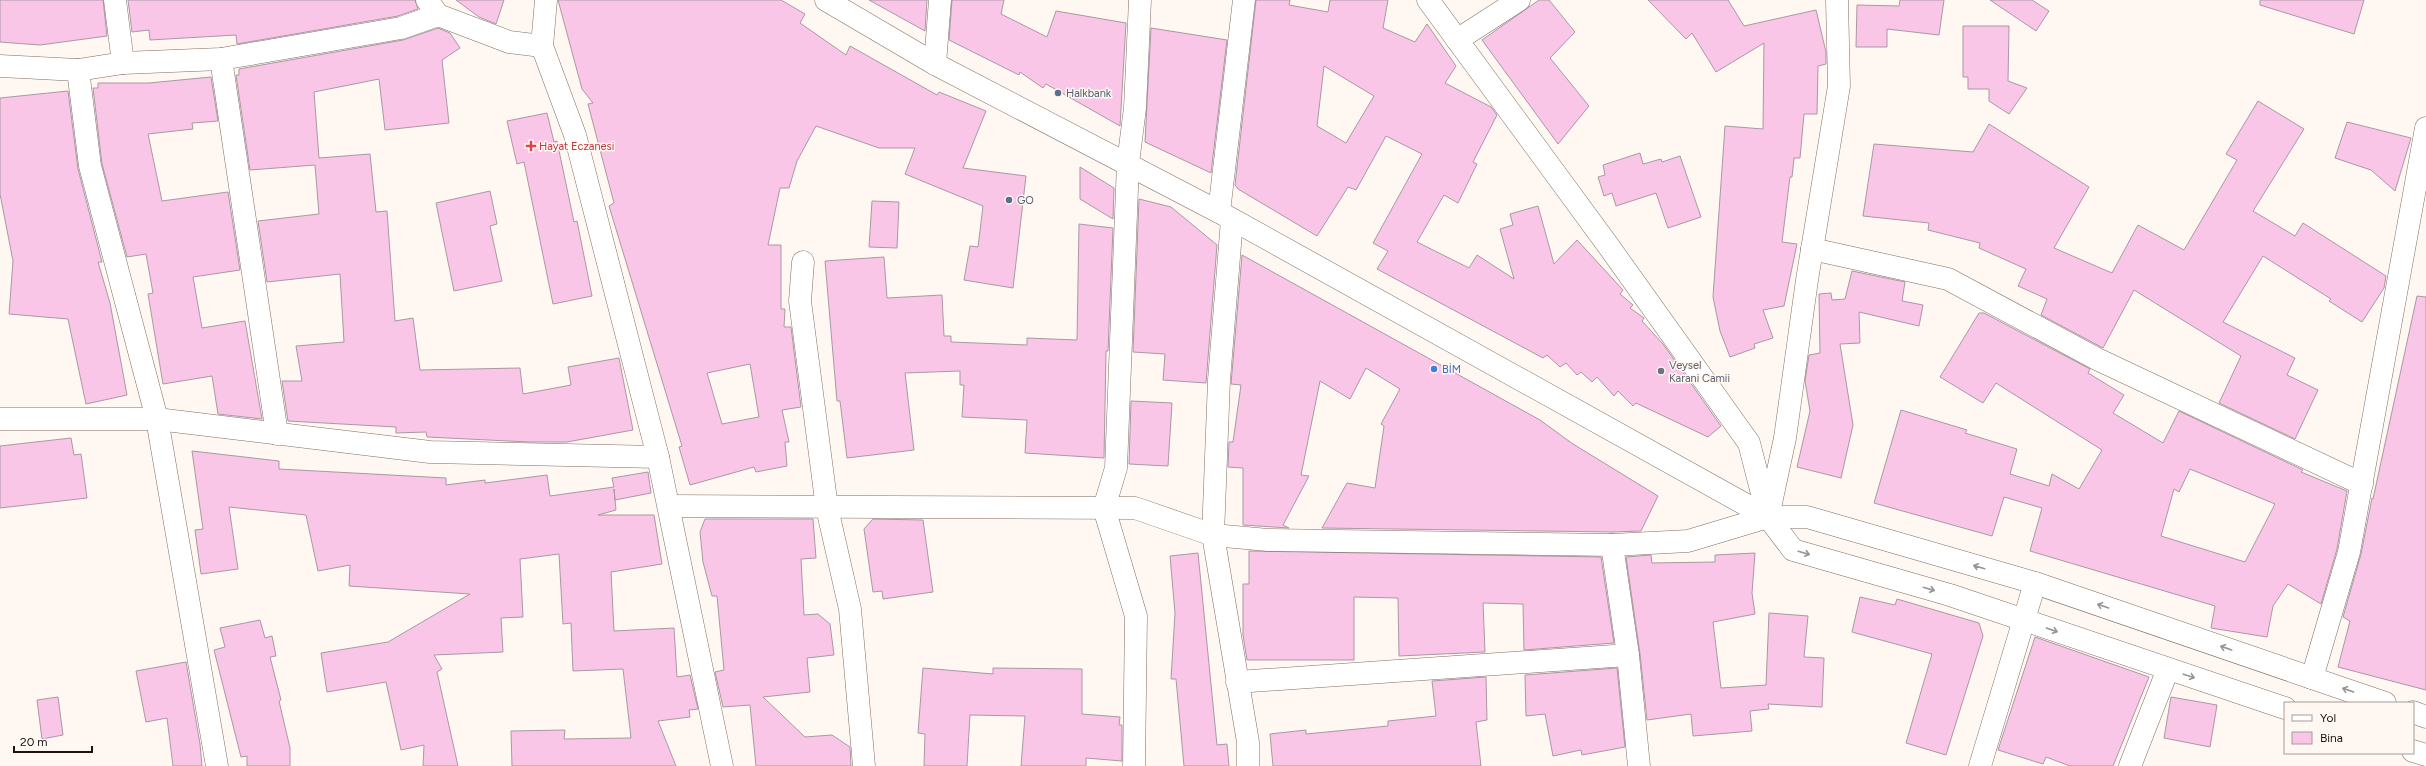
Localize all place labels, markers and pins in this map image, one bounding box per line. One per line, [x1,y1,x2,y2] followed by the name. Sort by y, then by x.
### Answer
[1066,87,1112,100] place label: Halkbank
[1053,88,1063,98] marker: Halkbank
[539,140,614,153] place label: Hayat Eczanesi
[526,141,536,151] marker: Hayat Eczanesi
[1017,194,1034,207] place label: GO
[1004,195,1014,205] marker: GO
[1669,359,1730,385] place label: Veysel Karani Camii
[1442,363,1461,376] place label: BİM
[1429,364,1439,374] marker: BİM
[1656,366,1666,376] marker: Veysel Karani Camii

